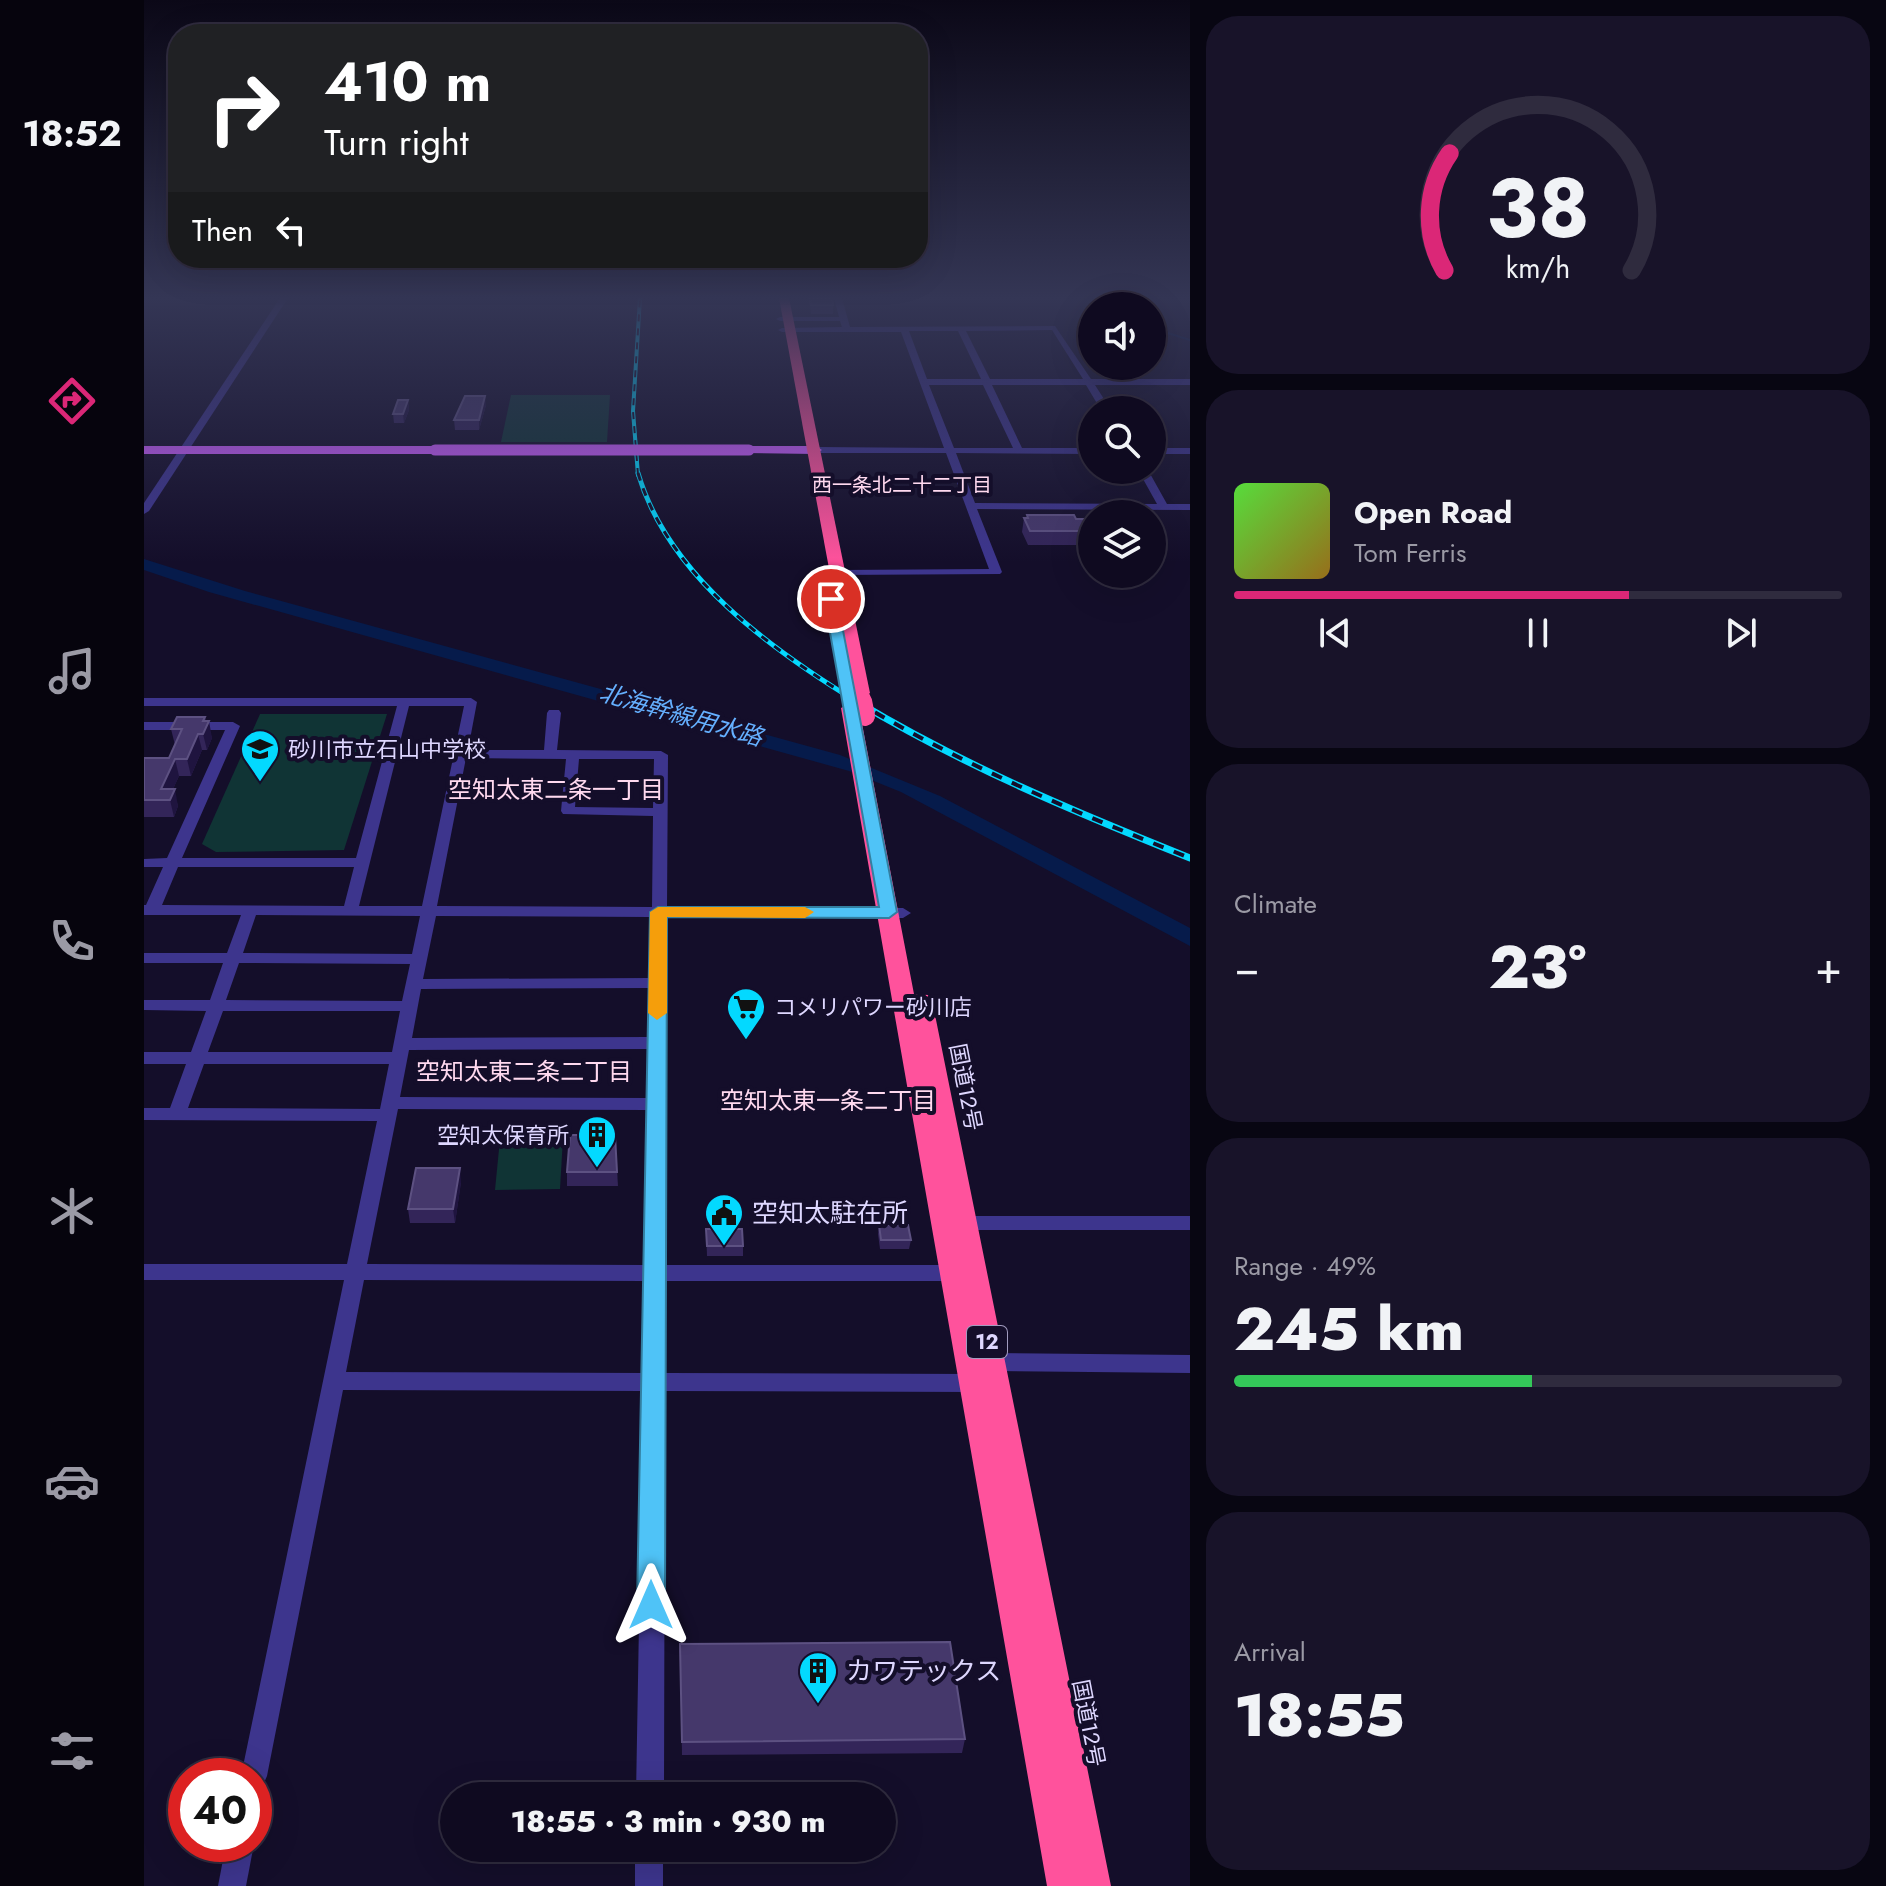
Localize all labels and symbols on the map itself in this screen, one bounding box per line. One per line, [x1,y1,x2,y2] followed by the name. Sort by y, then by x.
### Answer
[812,471,992,500] district label: 西一条北二十二丁目
[797,565,865,633] pin
[596,675,769,755] water label: 北海幹線用水路
[239,728,281,783] school or university icon: 砂川市立石山中学校
[288,733,486,765] place label: 砂川市立石山中学校
[448,772,664,807] district label: 空知太東二条一丁目
[725,986,767,1041] supermarket icon: コメリパワー砂川店
[774,991,972,1023] place label: コメリパワー砂川店
[942,1041,990,1133] street label: 国道12号
[416,1054,632,1089] district label: 空知太東二条二丁目
[720,1083,936,1118] district label: 空知太東一条二丁目
[576,1114,618,1169] building icon: 空知太保育所
[437,1119,569,1151] place label: 空知太保育所
[703,1192,745,1247] public building icon: 空知太駐在所
[752,1194,908,1232] place label: 空知太駐在所
[967,1326,1007,1358] road number: 12
[609,1563,693,1647] position arrow
[797,1650,839,1705] building icon: カワテックス
[846,1652,1001,1690] place label: カワテックス
[1065,1677,1113,1769] street label: 国道12号
[168,1758,272,1862] speed limit sign: 40

